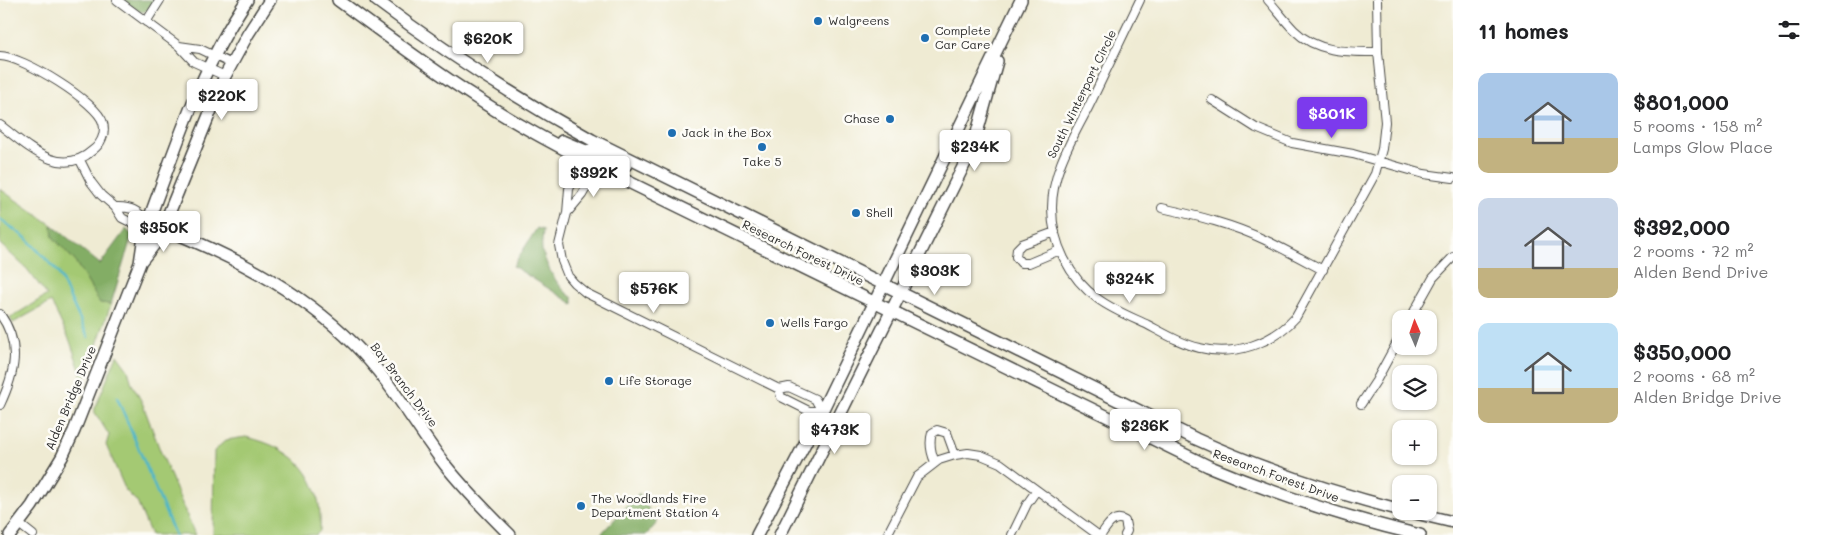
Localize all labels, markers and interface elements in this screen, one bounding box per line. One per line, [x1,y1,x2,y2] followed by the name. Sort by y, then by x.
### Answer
[828,12,890,28] place label: Walgreens
[812,15,824,27] marker: Walgreens
[1775,16,1803,44] icon: filters
[1478,17,1569,44] text: 11 homes
[453,22,523,64] pin: $620K
[935,22,991,52] place label: Complete Car Care
[463,27,513,48] text: $620K
[1043,27,1119,161] street label: South Winterport Circle
[919,32,931,44] marker: Complete Car Care
[187,78,257,121] pin: $220K
[198,84,246,105] text: $220K
[1633,88,1729,115] text: $801,000
[1518,93,1578,153] icon: home
[1297,96,1367,139] pin: $801K
[1308,102,1356,123] text: $801K
[844,110,880,126] place label: Chase
[884,113,896,125] marker: Chase
[1633,115,1762,136] text: 5 rooms · 158 m²
[682,124,772,140] place label: Jack in the Box
[666,127,678,139] marker: Jack in the Box
[940,130,1010,172] pin: $234K
[950,135,1000,156] text: $234K
[1633,136,1773,157] text: Lamps Glow Place
[756,141,768,153] marker: Take 5
[743,153,781,169] place label: Take 5
[559,156,629,198] pin: $392K
[570,161,618,182] text: $392K
[866,204,893,220] place label: Shell
[850,207,862,219] marker: Shell
[129,210,199,253] pin: $350K
[1633,213,1730,240] text: $392,000
[139,216,189,237] text: $350K
[740,216,867,289] street label: Research Forest Drive
[1518,218,1578,278] icon: home
[1633,240,1754,261] text: 2 rooms · 72 m²
[900,254,970,296] pin: $303K
[910,259,960,280] text: $303K
[1633,261,1768,282] text: Alden Bend Drive
[1095,262,1165,304] pin: $324K
[1105,267,1155,288] text: $324K
[619,272,689,314] pin: $576K
[630,277,678,298] text: $576K
[1392,310,1438,355] north arrow
[1392,310,1437,520] map controls
[780,314,848,330] place label: Wells Fargo
[764,317,776,329] marker: Wells Fargo
[1633,338,1731,365] text: $350,000
[368,339,442,430] street label: Bay Branch Drive
[41,343,99,452] street label: Alden Bridge Drive
[1518,343,1578,403] icon: home
[1392,365,1437,410] button: layers
[1633,365,1755,386] text: 2 rooms · 68 m²
[619,372,692,388] place label: Life Storage
[603,375,615,387] marker: Life Storage
[1633,386,1782,407] text: Alden Bridge Drive
[1110,408,1180,451] pin: $236K
[800,412,870,455] pin: $473K
[1121,414,1169,435] text: $236K
[810,418,860,439] text: $473K
[1392,420,1437,465] button: +
[1211,445,1342,505] street label: Research Forest Drive
[1392,475,1437,520] button: −
[591,490,719,520] place label: The Woodlands Fire Department Station 4
[575,500,587,512] marker: The Woodlands Fire Department Station 4

